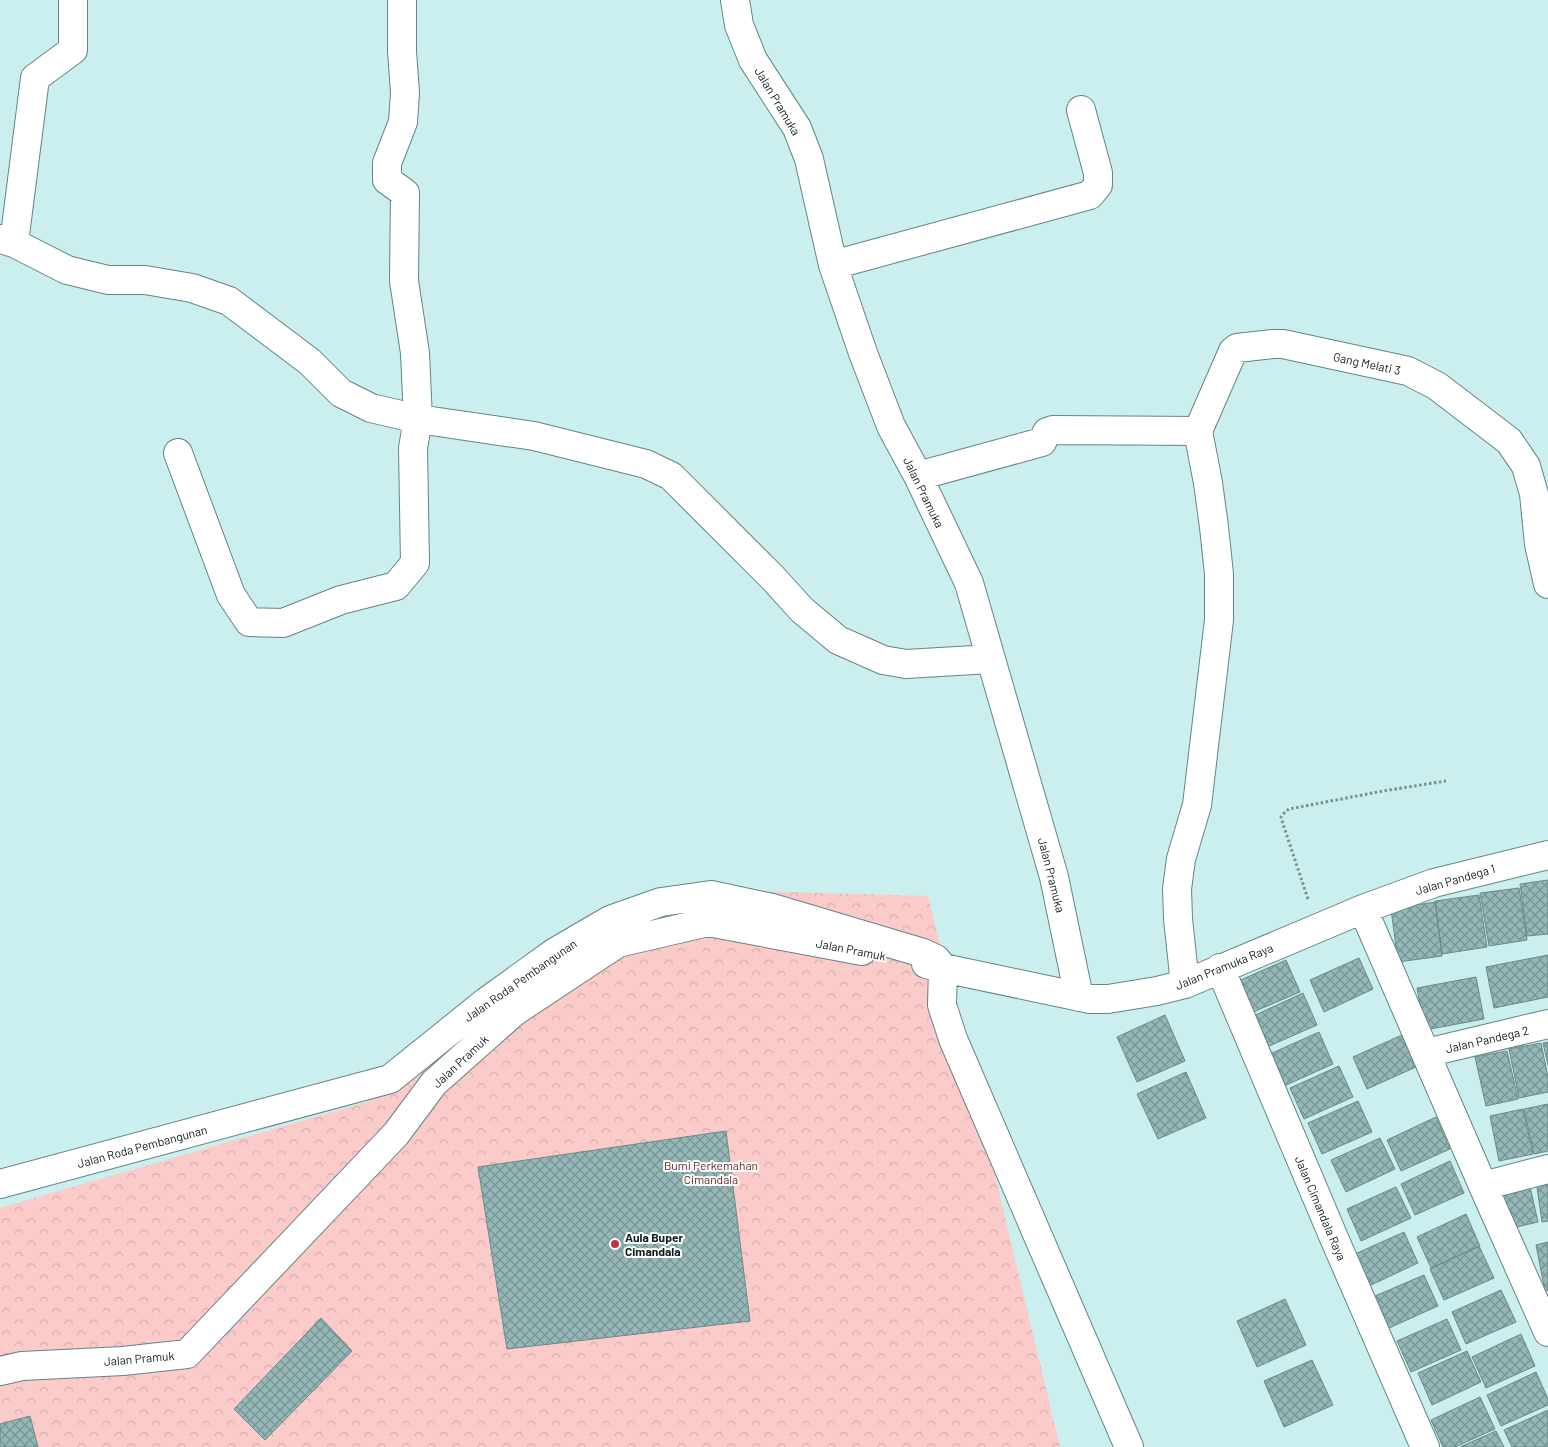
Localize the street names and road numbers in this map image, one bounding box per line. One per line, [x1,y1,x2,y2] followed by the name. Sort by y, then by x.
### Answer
[752,64,804,138] street label: Jalan Pramuka
[1332,349,1402,377] street label: Gang Melati 3
[901,454,947,530] street label: Jalan Pramuka
[1036,836,1068,914] street label: Jalan Pramuka
[1413,861,1497,897] street label: Jalan Pandega 1
[815,935,887,963] street label: Jalan Pramuk
[461,936,579,1024] street label: Jalan Roda Pembangunan
[1173,940,1275,992] street label: Jalan Pramuka Raya
[1444,1023,1530,1055] street label: Jalan Pandega 2
[429,1032,491,1090] street label: Jalan Pramuk
[75,1122,209,1170] street label: Jalan Roda Pembangunan
[1293,1153,1349,1263] street label: Jalan Cimandala Raya
[103,1348,175,1368] street label: Jalan Pramuk

